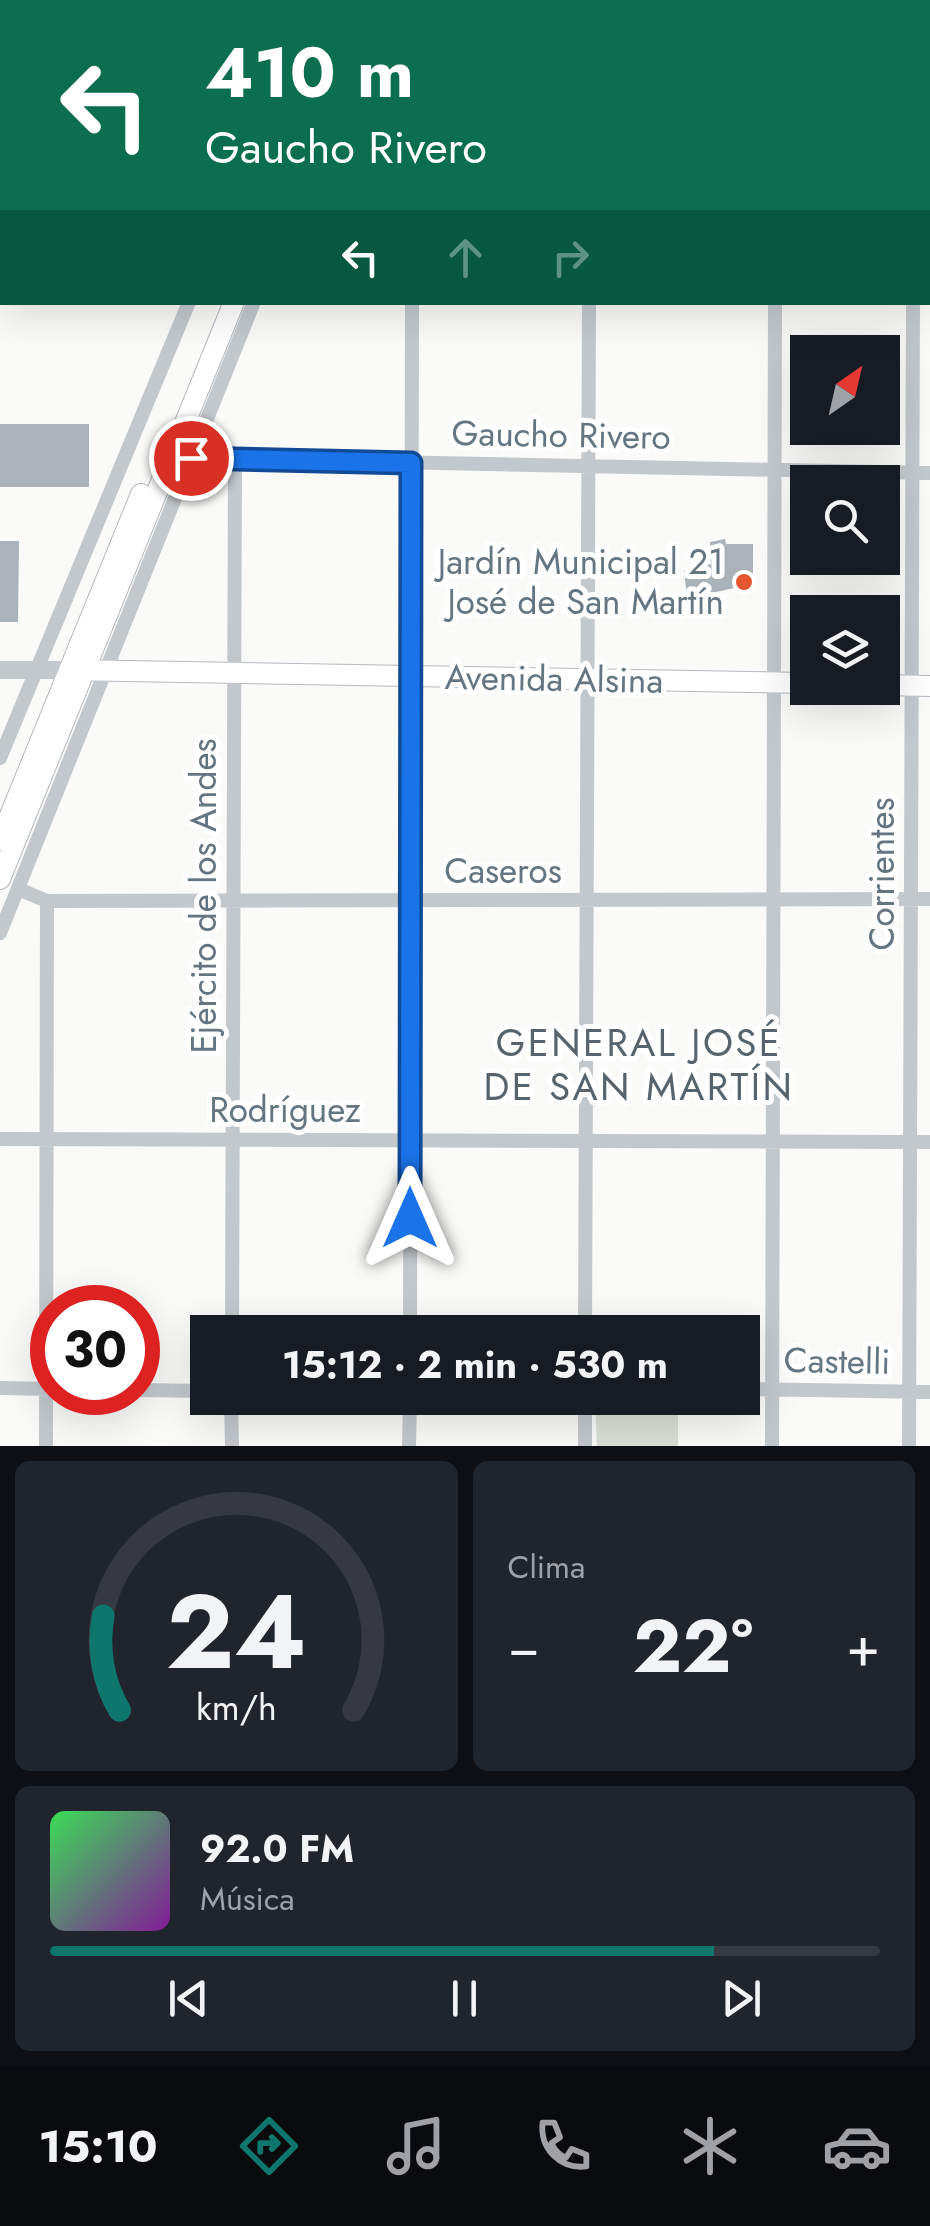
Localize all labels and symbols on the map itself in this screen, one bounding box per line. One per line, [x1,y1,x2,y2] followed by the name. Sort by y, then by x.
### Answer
[790,335,900,445] north arrow
[451,408,671,462] street label: Gaucho Rivero
[149,416,234,501] pin
[434,537,724,627] place label: Jardín Municipal 21 José de San Martín
[733,571,755,593] marker: Jardín Municipal 21 José de San Martín
[444,652,664,706] street label: Avenida Alsina
[179,738,229,1054] street label: Ejército de los Andes
[857,797,907,951] street label: Corrientes
[444,846,562,896] street label: Caseros
[484,1015,794,1114] district label: GENERAL JOSÉ DE SAN MARTÍN
[209,1085,361,1135] street label: Rodríguez
[358,1166,462,1270] position arrow
[30,1285,160,1415] speed limit sign: 30
[783,1335,891,1387] street label: Castelli

